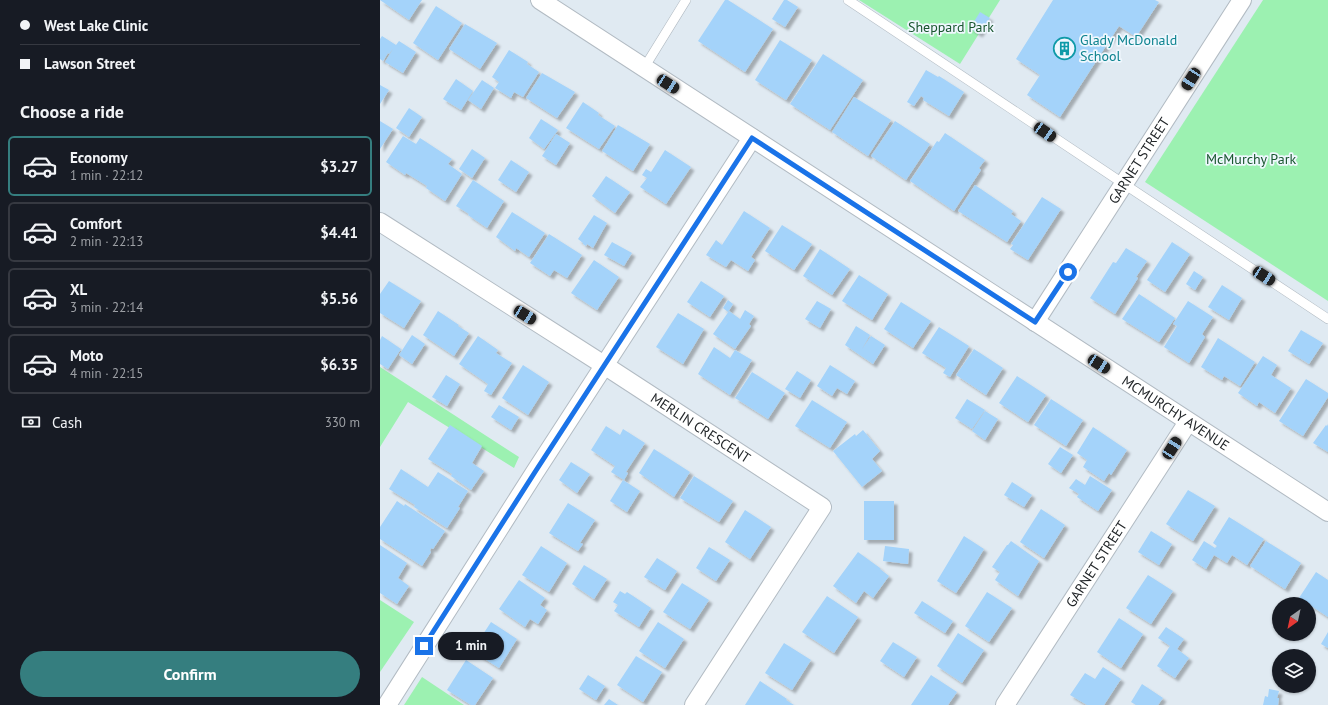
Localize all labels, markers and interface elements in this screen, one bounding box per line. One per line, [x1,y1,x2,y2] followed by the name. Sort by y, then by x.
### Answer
[44,16,148,35] text: West Lake Clinic
[908,18,994,36] park label: Sheppard Park
[1080,31,1177,65] place label: Glady McDonald School
[1051,35,1077,61] building icon: Glady McDonald School
[44,54,135,73] text: Lawson Street
[1179,66,1203,92] car
[655,72,681,96] car
[20,100,124,123] text: Choose a ride
[1104,114,1173,207] street label: GARNET STREET
[1032,120,1058,144] car
[22,148,58,184] icon: car
[70,148,128,167] text: Economy
[1206,150,1296,168] park label: McMurchy Park
[320,157,358,176] text: $3.27
[70,167,143,184] text: 1 min · 22:12
[22,214,58,250] icon: car
[70,214,122,233] text: Comfort
[320,223,358,242] text: $4.41
[70,233,143,250] text: 2 min · 22:13
[1059,263,1077,281] route start
[1251,264,1277,288] car
[22,280,58,316] icon: car
[70,280,87,299] text: XL
[320,289,358,308] text: $5.56
[70,299,143,316] text: 3 min · 22:14
[512,304,538,326] car
[22,346,58,382] icon: car
[70,346,103,365] text: Moto
[1086,352,1112,376] car
[320,355,358,374] text: $6.35
[70,365,143,382] text: 4 min · 22:15
[1119,372,1233,454] street label: MCMURCHY AVENUE
[647,389,754,467] street label: MERLIN CRESCENT
[20,411,42,433] icon: cash
[52,413,82,432] text: Cash
[325,414,360,431] text: 330 m
[1160,435,1184,461] car
[1062,517,1131,611] street label: GARNET STREET
[1272,597,1316,641] north arrow
[1272,597,1316,693] map controls
[438,632,504,660] callout: 1 min
[415,637,433,655] route end
[455,637,487,654] text: 1 min
[1272,649,1316,693] button: layers
[20,651,360,697] button: Confirm

